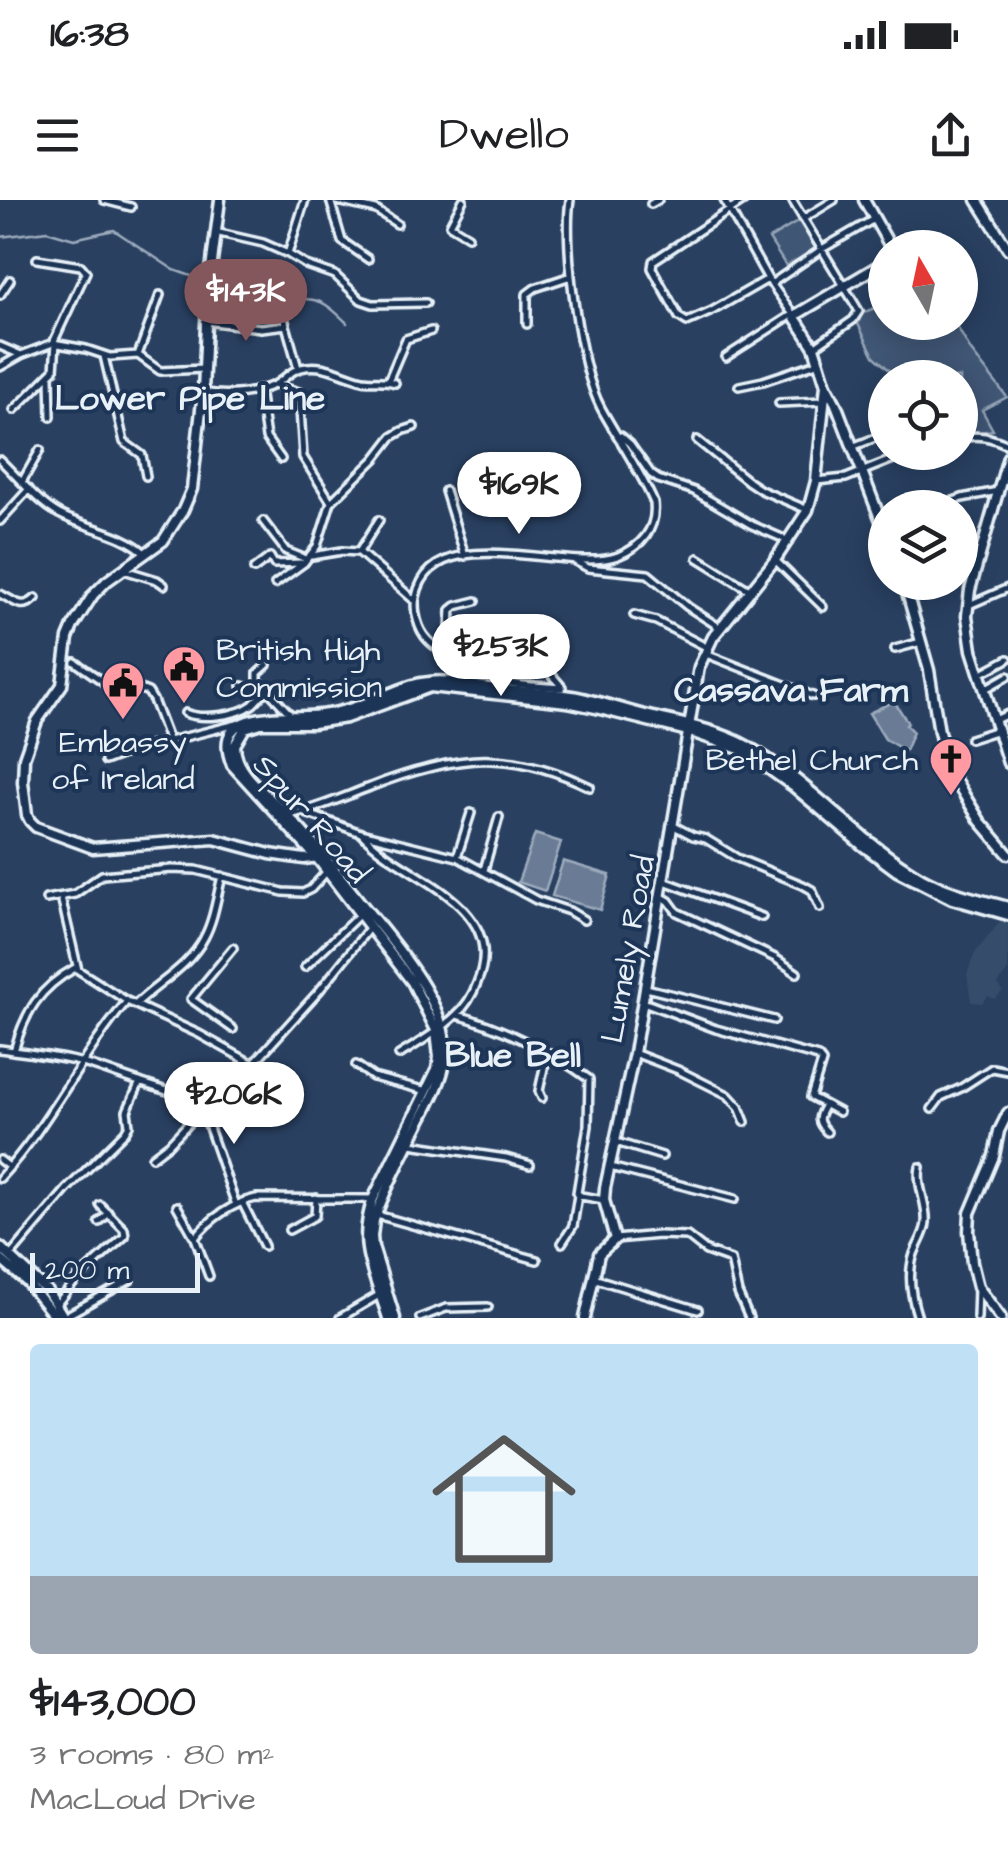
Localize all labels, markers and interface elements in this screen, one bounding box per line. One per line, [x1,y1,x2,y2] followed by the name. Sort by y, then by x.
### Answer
[50,9,129,61] text: 16:38
[439,104,569,166] text: Dwello
[30,108,85,163] icon: menu
[923,108,978,163] icon: share
[868,230,978,340] north arrow
[868,230,978,600] map controls
[176,259,316,344] pin: $143K
[206,269,286,314] text: $143K
[868,360,978,470] button: locate
[55,374,325,424] district label: Lower Pipe Line
[449,452,589,537] pin: $169K
[479,462,559,507] text: $169K
[868,490,978,600] button: layers
[431,614,571,699] pin: $253K
[454,624,548,669] text: $253K
[216,628,382,710] place label: British High Commission
[161,644,207,705] public building icon: British High Commission
[100,660,146,721] public building icon: Embassy of Ireland
[674,666,909,715] district label: Cassava Farm
[51,720,195,802] place label: Embassy of Ireland
[928,736,974,797] church icon: Bethel Church
[706,738,918,783] place label: Bethel Church
[242,744,380,894] street label: Spur Road
[590,852,667,1046] street label: Lumely Road
[445,1031,581,1080] district label: Blue Bell
[164,1062,304,1147] pin: $206K
[186,1072,282,1117] text: $206K
[30,1248,200,1292] scale bar
[45,1251,129,1290] text: 200 m
[414,1409,594,1589] icon: home
[30,1674,196,1732] text: $143,000
[30,1732,275,1777] text: 3 rooms · 80 m²
[30,1777,256,1822] text: MacLoud Drive

